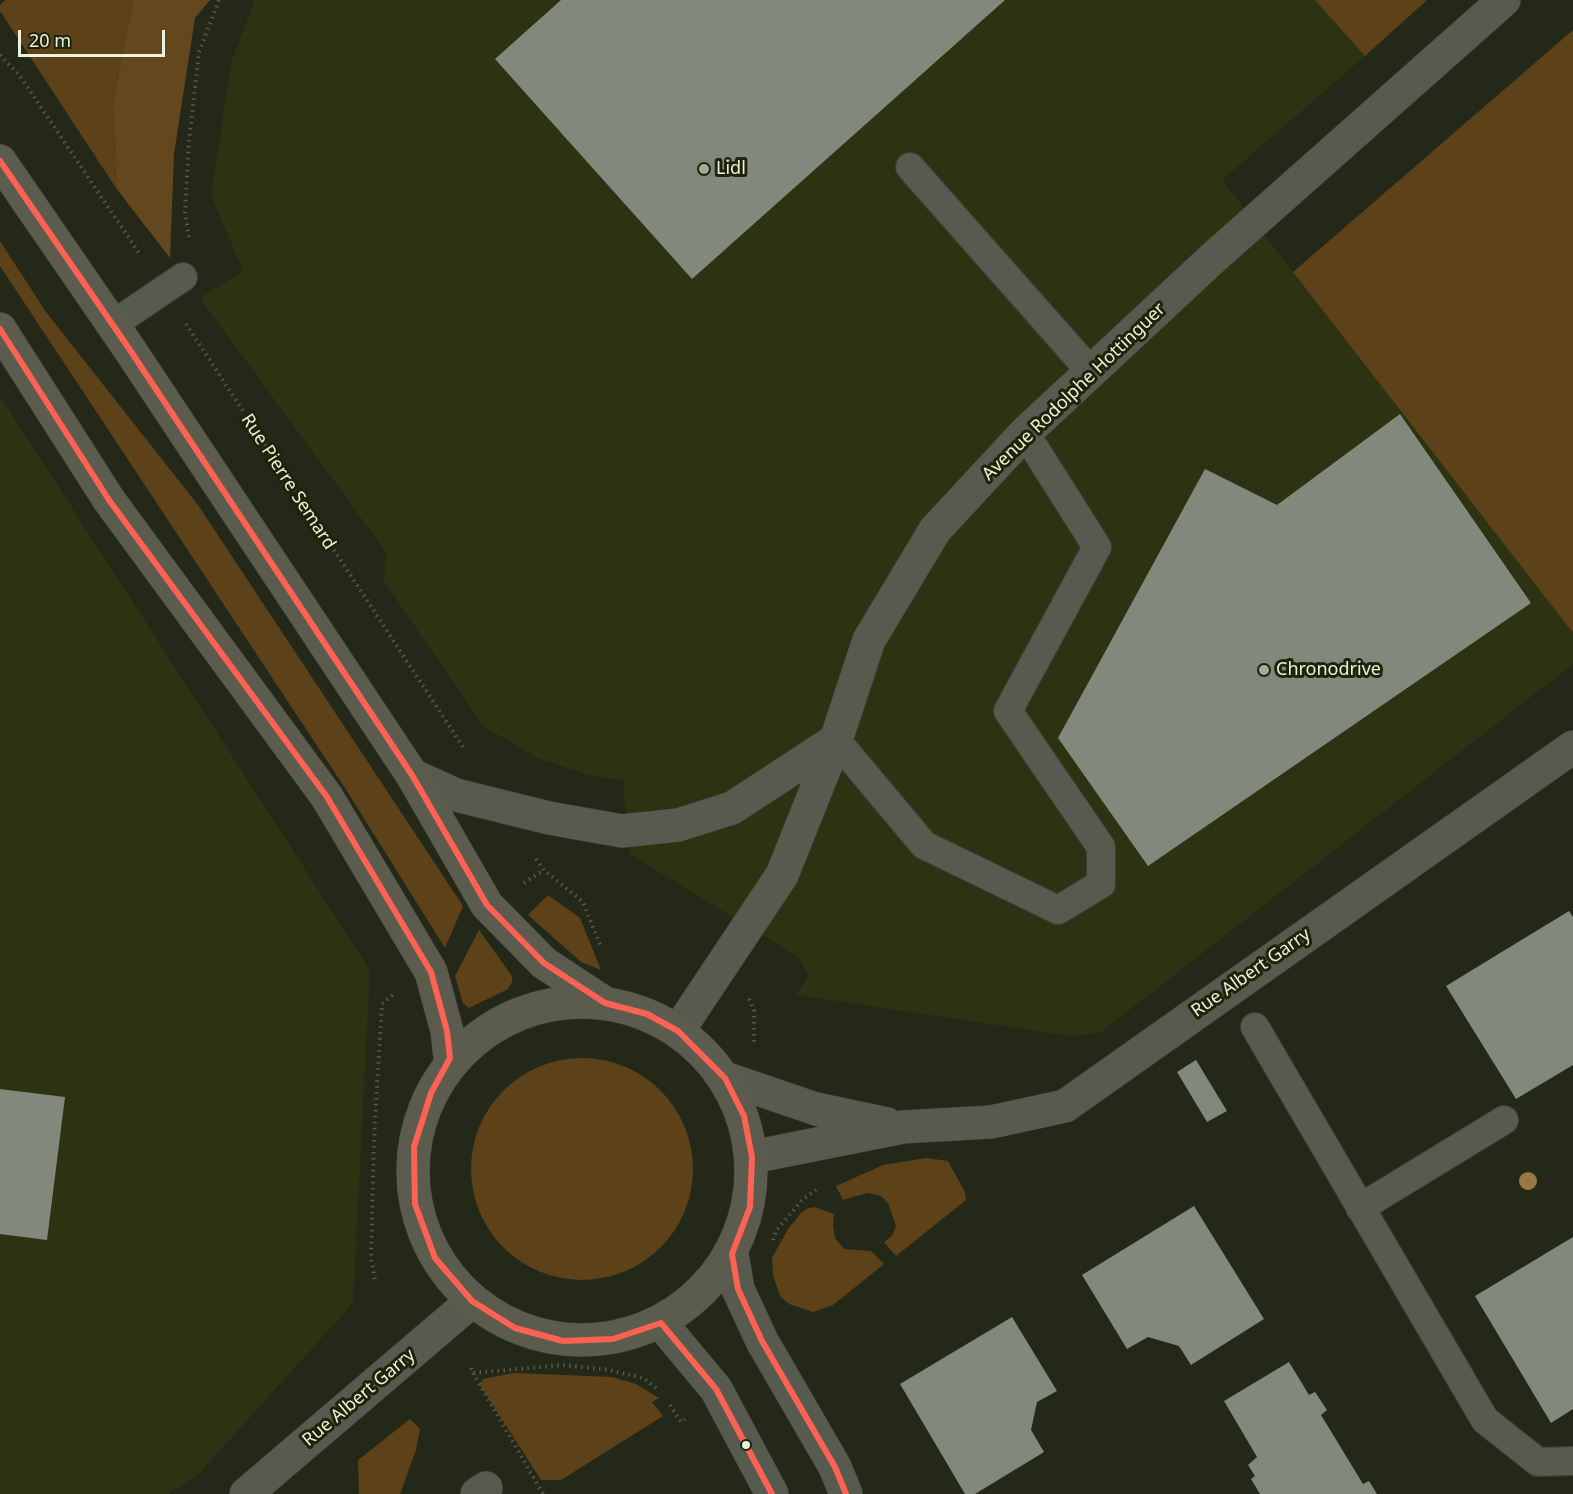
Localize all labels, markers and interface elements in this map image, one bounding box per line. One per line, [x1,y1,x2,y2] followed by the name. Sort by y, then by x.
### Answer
[21,18,168,56] scale bar
[29,28,71,52] text: 20 m
[716,158,746,180] place label: Lidl
[697,162,711,176] marker: Lidl
[978,299,1170,485] street label: Avenue Rodolphe Hottinguer
[236,410,340,554] street label: Rue Pierre Semard
[1276,659,1381,681] place label: Chronodrive
[1257,663,1271,677] marker: Chronodrive
[1187,924,1315,1022] street label: Rue Albert Garry
[298,1345,420,1451] street label: Rue Albert Garry
[740,1439,752,1451] unlabelled marker

